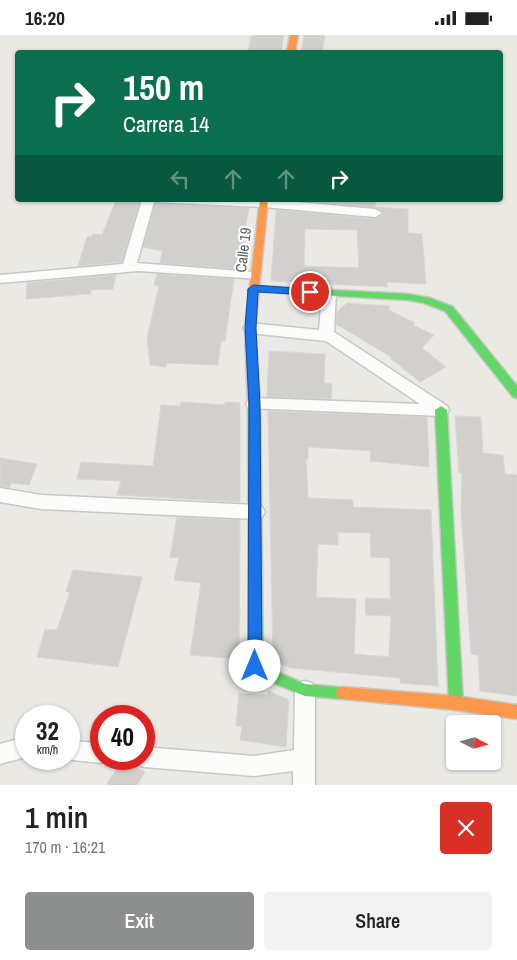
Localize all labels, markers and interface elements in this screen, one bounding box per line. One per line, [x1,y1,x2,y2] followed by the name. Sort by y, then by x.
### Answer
[25,5,65,31] text: 16:20
[123,64,204,111] text: 150 m
[40,70,105,135] icon: right
[123,109,209,139] text: Carrera 14
[166,165,194,193] icon: left
[219,165,247,193] icon: ahead
[272,165,300,193] icon: ahead
[325,165,353,193] icon: right
[230,226,256,274] street label: Calle 19
[289,271,331,313] pin
[296,278,324,306] icon: arrive
[228,639,280,691] position arrow
[90,705,155,770] speed limit sign: 40
[36,714,59,748] text: 32
[446,715,501,770] north arrow
[446,715,501,770] map controls
[37,742,58,758] text: km/h
[25,797,88,837] text: 1 min
[440,802,492,854] button: close
[25,836,105,858] text: 170 m · 16:21
[25,892,254,950] button: Exit
[264,892,492,950] button: Share

